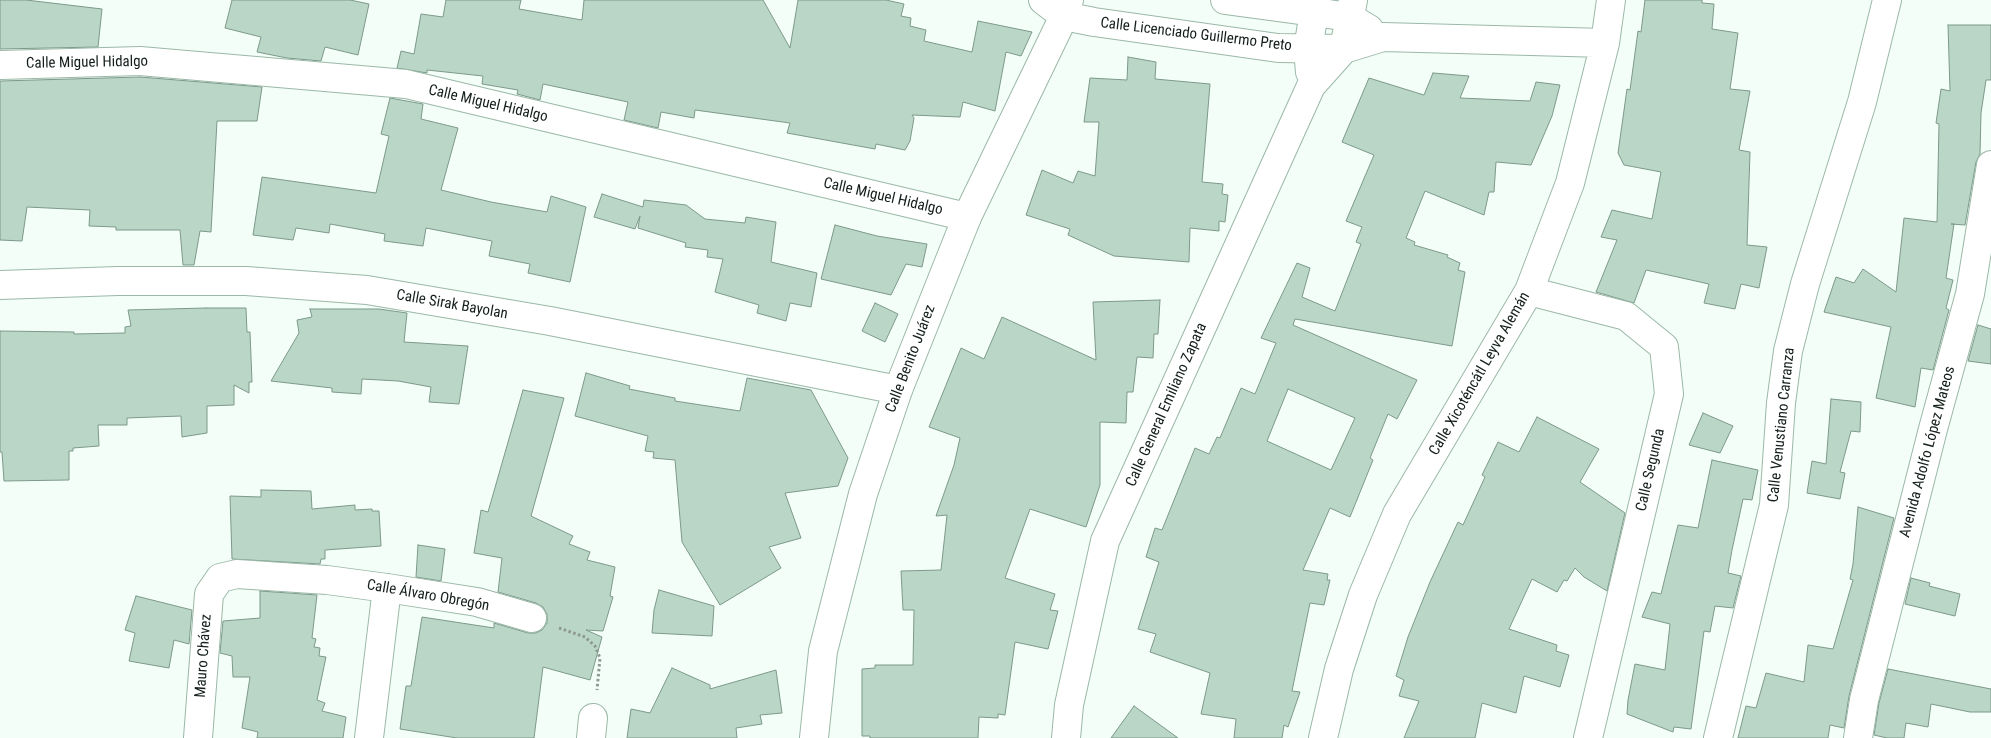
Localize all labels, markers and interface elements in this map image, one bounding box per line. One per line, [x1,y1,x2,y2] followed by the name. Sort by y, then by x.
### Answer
[1099,14,1293,56] street label: Calle Licenciado Guillermo Preto
[26,53,148,73] street label: Calle Miguel Hidalgo
[426,81,550,127] street label: Calle Miguel Hidalgo
[821,174,945,220] street label: Calle Miguel Hidalgo
[395,286,509,324] street label: Calle Sirak Bayolan
[1426,289,1534,459] street label: Calle Xicoténcátl Leyva Alemán
[882,303,940,415] street label: Calle Benito Juárez
[1123,320,1211,490] street label: Calle General Emiliano Zapata
[1765,347,1799,503] street label: Calle Venustiano Carranza
[1896,364,1960,540] street label: Avenida Adolfo López Mateos
[1633,427,1669,513] street label: Calle Segunda
[365,576,491,616] street label: Calle Álvaro Obregón
[192,614,216,698] street label: Mauro Chávez

